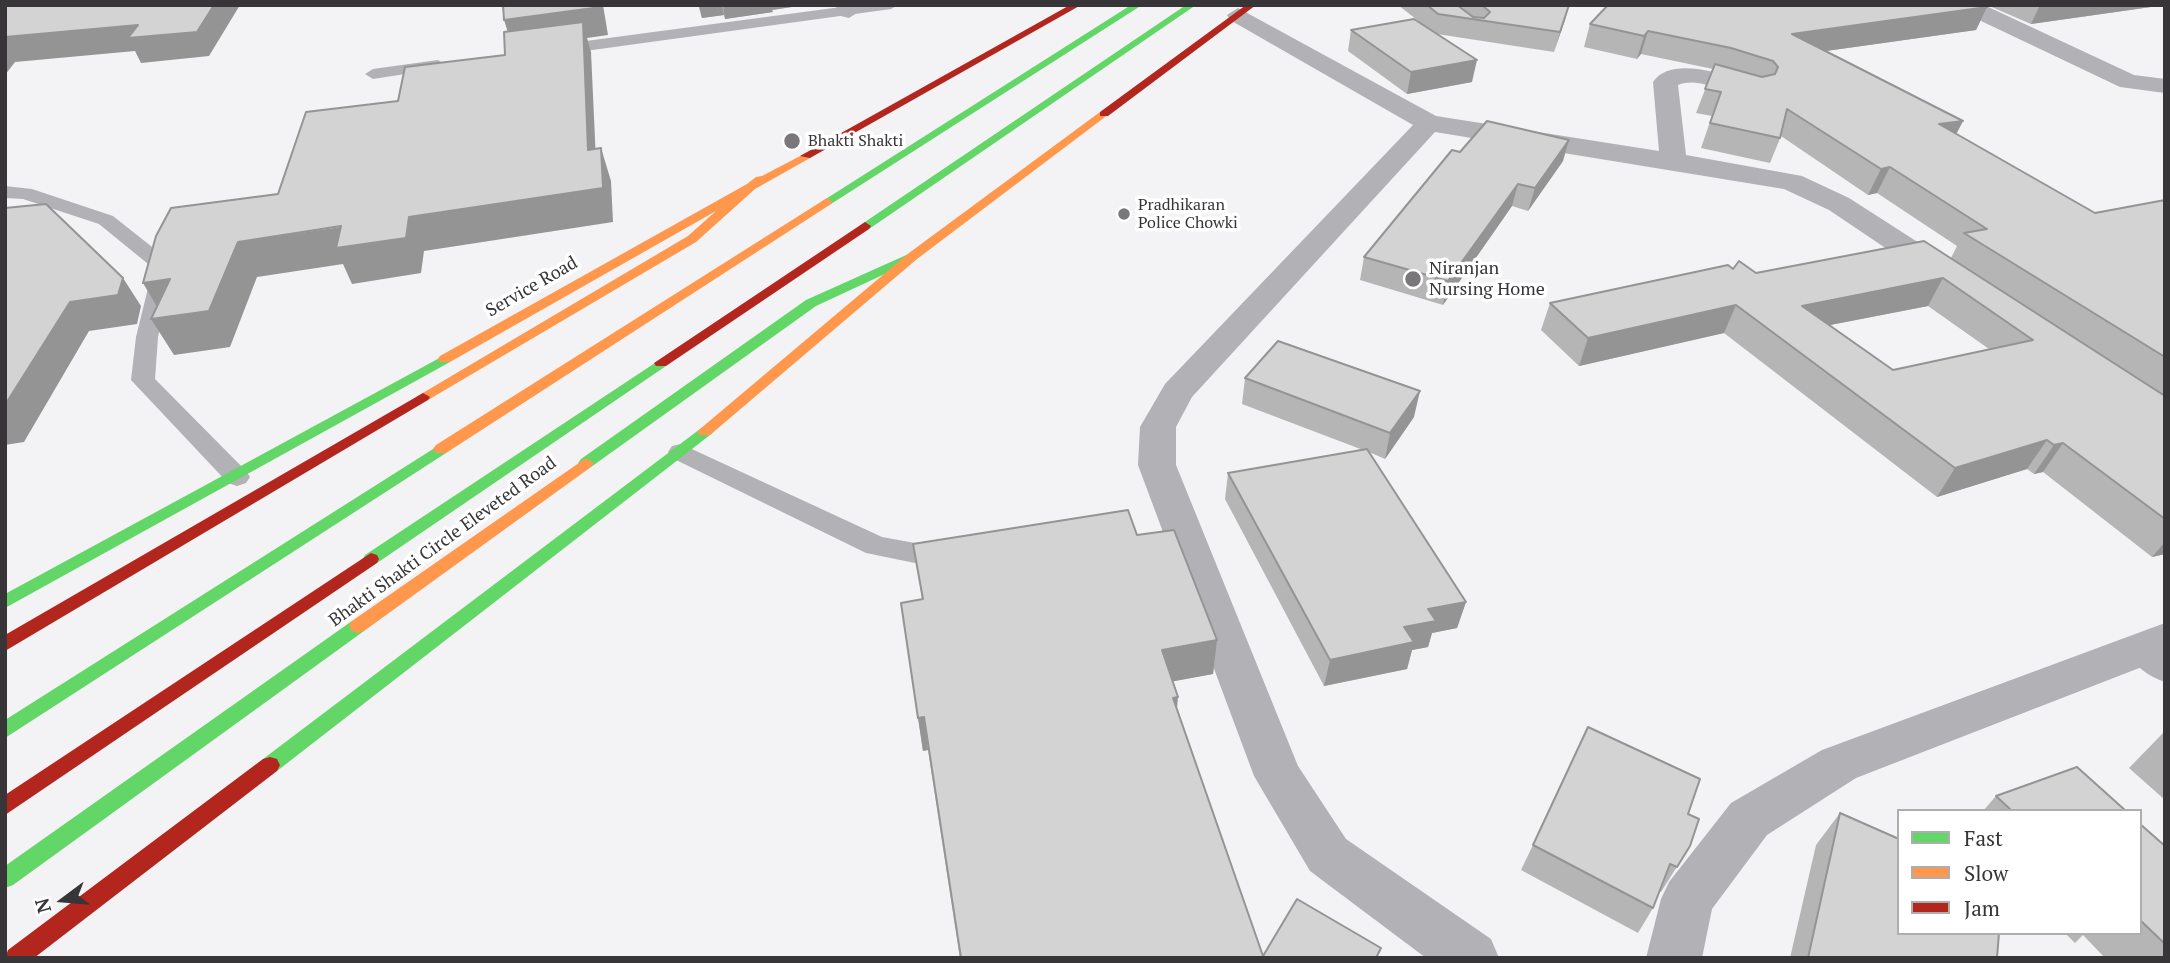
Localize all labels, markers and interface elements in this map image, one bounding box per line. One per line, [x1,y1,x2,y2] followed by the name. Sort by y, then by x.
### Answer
[782,131,802,151] marker: Bhakti Shakti
[808,131,903,151] place label: Bhakti Shakti
[1138,195,1238,233] place label: Pradhikaran Police Chowki
[1116,206,1132,222] marker: Pradhikaran Police Chowki
[482,252,582,322] street label: Service Road
[1429,258,1545,300] place label: Niranjan Nursing Home
[1403,269,1423,289] marker: Niranjan Nursing Home
[325,452,561,632] street label: Bhakti Shakti Circle Eleveted Road
[1897,809,2142,935] legend
[1964,824,2003,852] text: Fast
[1964,859,2008,887] text: Slow
[28,865,98,935] north arrow
[1964,894,2000,922] text: Jam
[28,896,56,916] text: N

